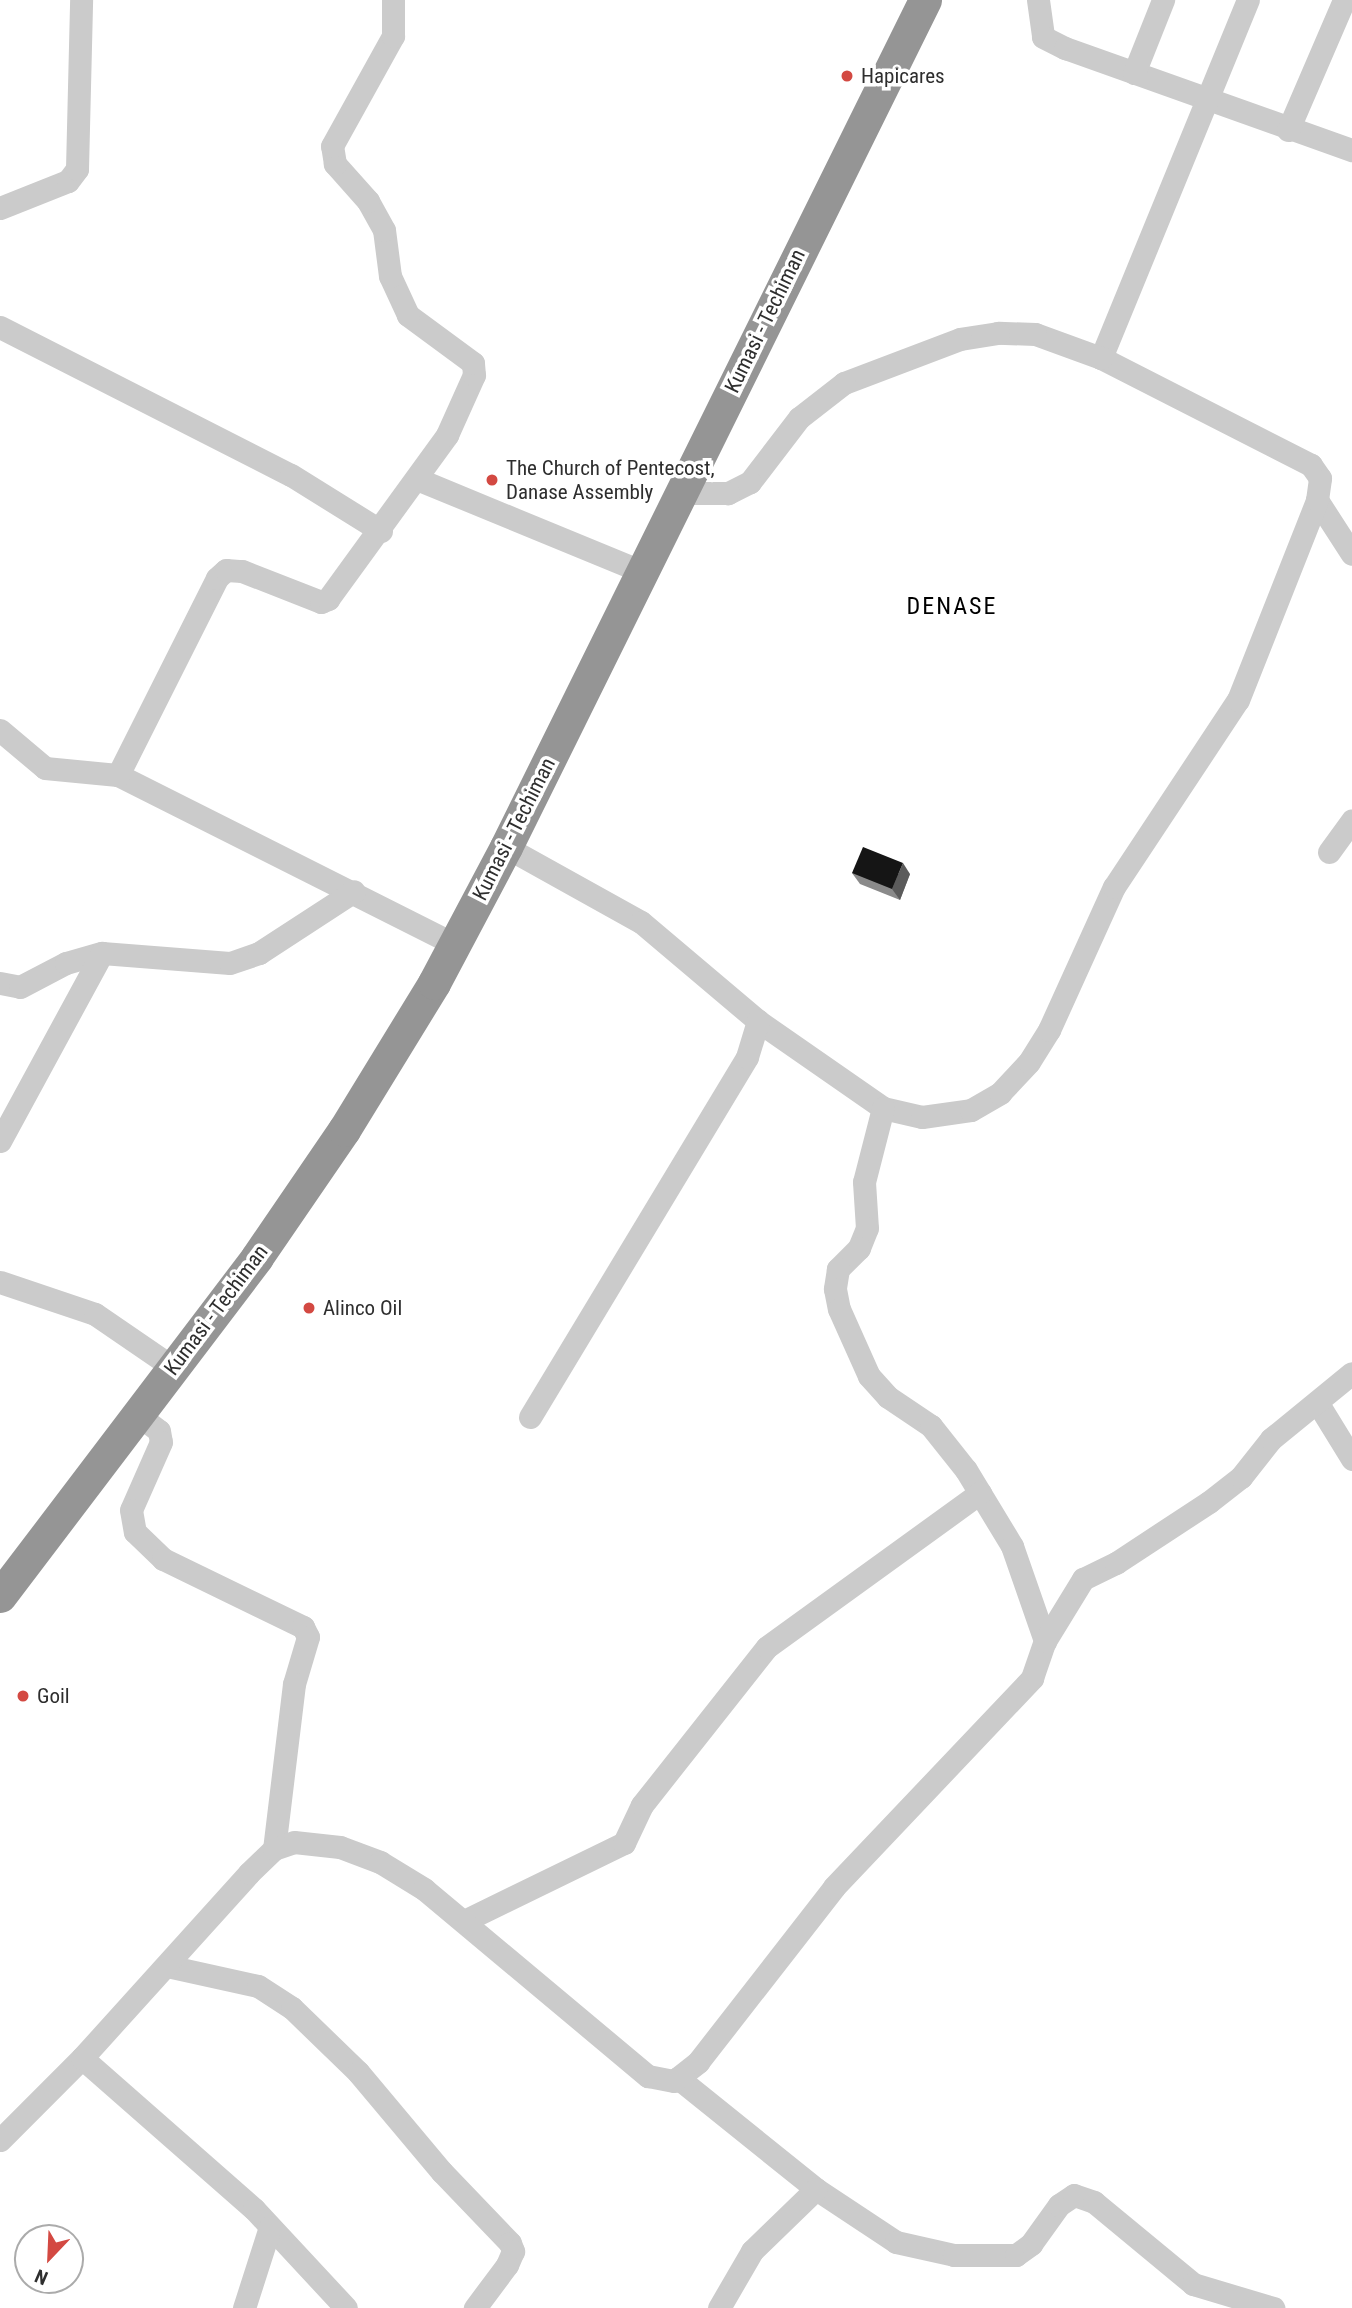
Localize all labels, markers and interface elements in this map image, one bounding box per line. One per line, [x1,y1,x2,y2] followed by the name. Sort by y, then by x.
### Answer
[861,63,945,89] place label: Hapicares
[839,68,855,84] marker: Hapicares
[719,245,811,397] street label: Kumasi - Techiman
[506,455,715,505] place label: The Church of Pentecost, Danase Assembly
[484,472,500,488] marker: The Church of Pentecost, Danase Assembly
[907,593,997,621] district label: DENASE
[467,753,561,905] street label: Kumasi - Techiman
[159,1240,273,1380] street label: Kumasi - Techiman
[323,1295,402,1321] place label: Alinco Oil
[301,1300,317,1316] marker: Alinco Oil
[37,1683,70,1709] place label: Goil
[15,1688,31,1704] marker: Goil
[14,2224,84,2294] north arrow
[32,2264,51,2290] text: N

